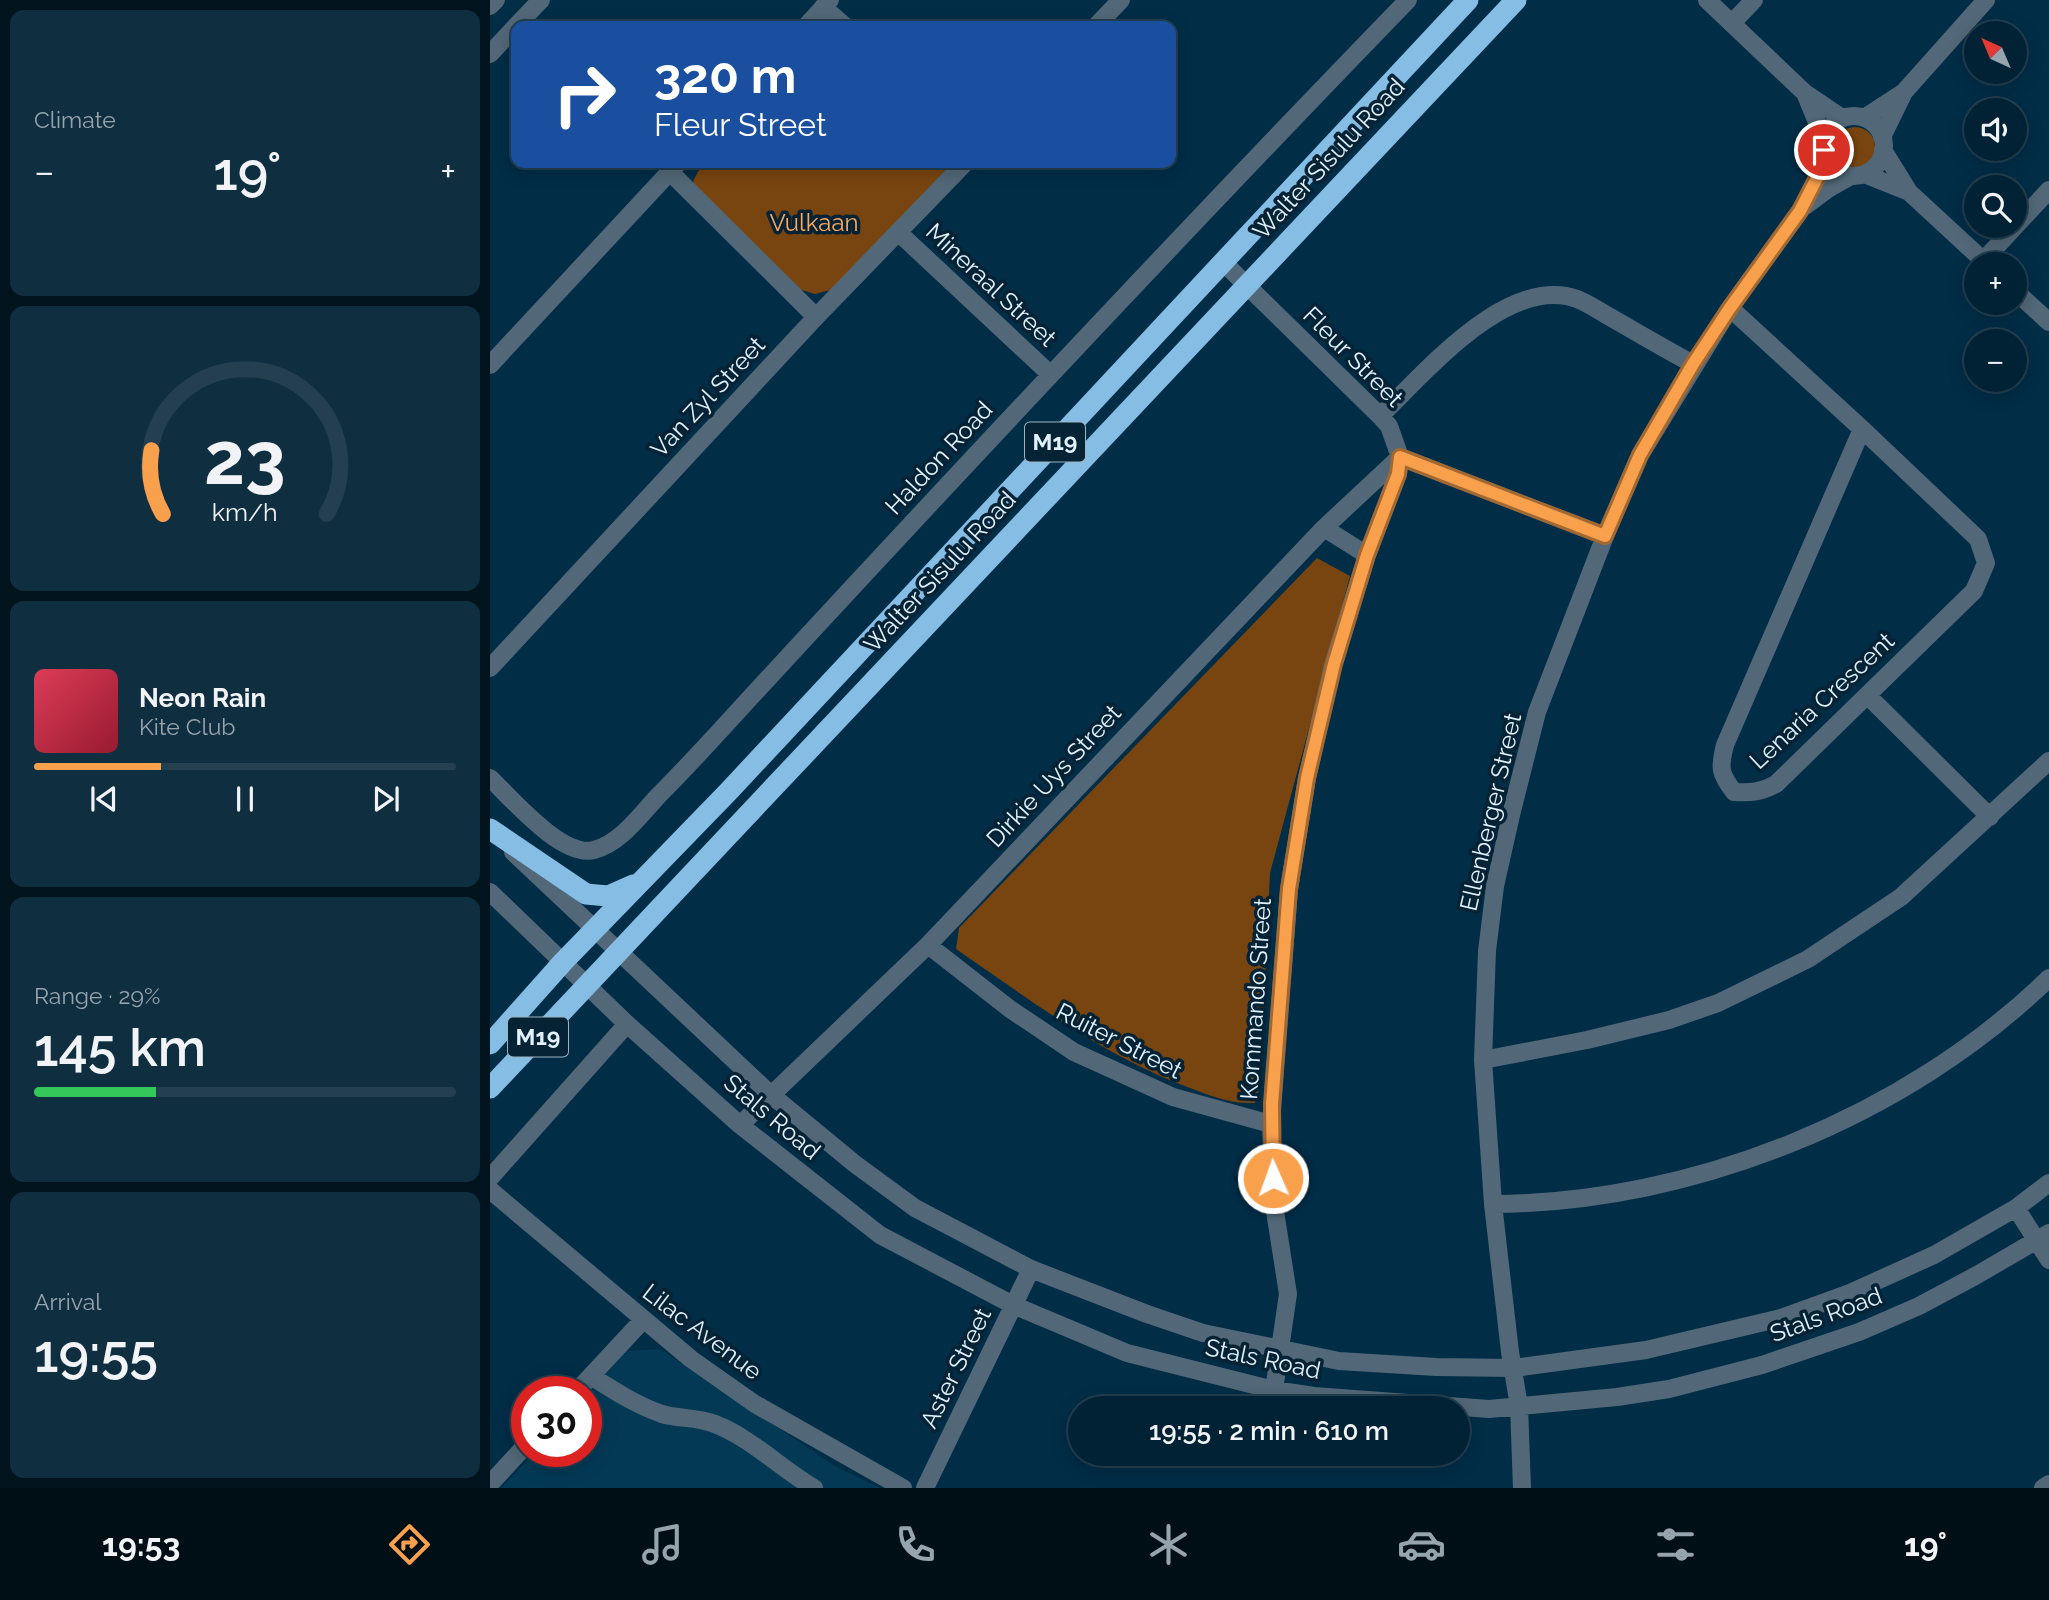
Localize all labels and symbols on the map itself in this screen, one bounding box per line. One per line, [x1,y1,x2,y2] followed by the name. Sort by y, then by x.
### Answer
[1964,21,2026,84] north arrow
[1247,72,1411,245] street label: Walter Sisulu Road
[1794,120,1854,180] pin
[770,208,858,237] park label: Vulkaan
[920,217,1062,352] street label: Mineraal Street
[1297,301,1409,413] street label: Fleur Street
[644,330,771,463] street label: Van Zyl Street
[879,395,998,520] street label: Haldon Road
[1025,422,1085,462] road number: M19
[858,485,1022,658] street label: Walter Sisulu Road
[1743,626,1900,775] street label: Lenaria Crescent
[980,698,1127,853] street label: Dirkie Uys Street
[1454,710,1527,914] street label: Ellenberger Street
[1234,897,1277,1101] street label: Kommando Street
[1051,996,1187,1085] street label: Ruiter Street
[508,1018,568,1056] road number: M19
[718,1068,827,1165] street label: Stals Road
[1236,1141,1310,1215] position arrow
[637,1277,768,1386] street label: Lilac Avenue
[1766,1281,1886,1348] street label: Stals Road
[914,1303,997,1433] street label: Aster Street
[1203,1332,1323,1385] street label: Stals Road
[511,1376,602,1467] speed limit sign: 30

